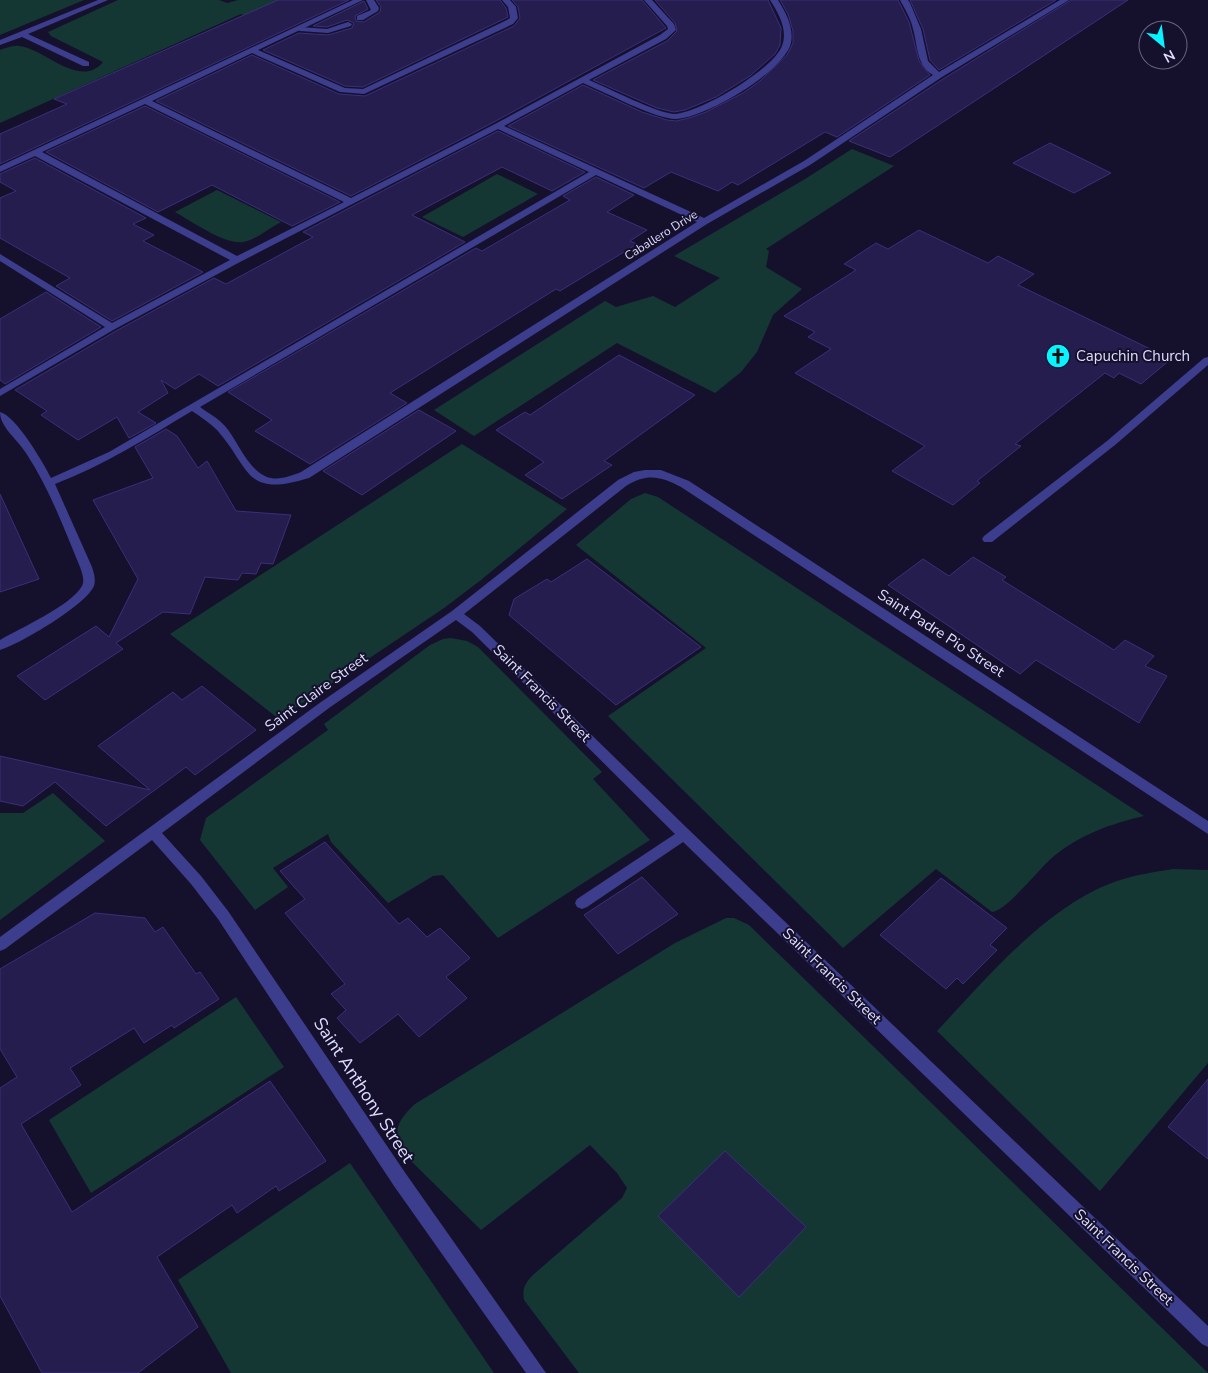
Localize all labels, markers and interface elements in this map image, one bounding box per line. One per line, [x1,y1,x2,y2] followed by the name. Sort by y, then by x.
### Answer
[1138,20,1188,70] north arrow
[1160,45,1178,67] text: N
[621,206,701,264] street label: Caballero Drive
[1045,343,1071,369] church icon: Capuchin Church
[1076,346,1190,366] place label: Capuchin Church
[874,584,1009,682] street label: Saint Padre Pio Street
[489,640,596,747] street label: Saint Francis Street
[261,648,372,736] street label: Saint Claire Street
[778,923,886,1029] street label: Saint Francis Street
[308,1013,420,1168] street label: Saint Anthony Street
[1070,1204,1178,1310] street label: Saint Francis Street

